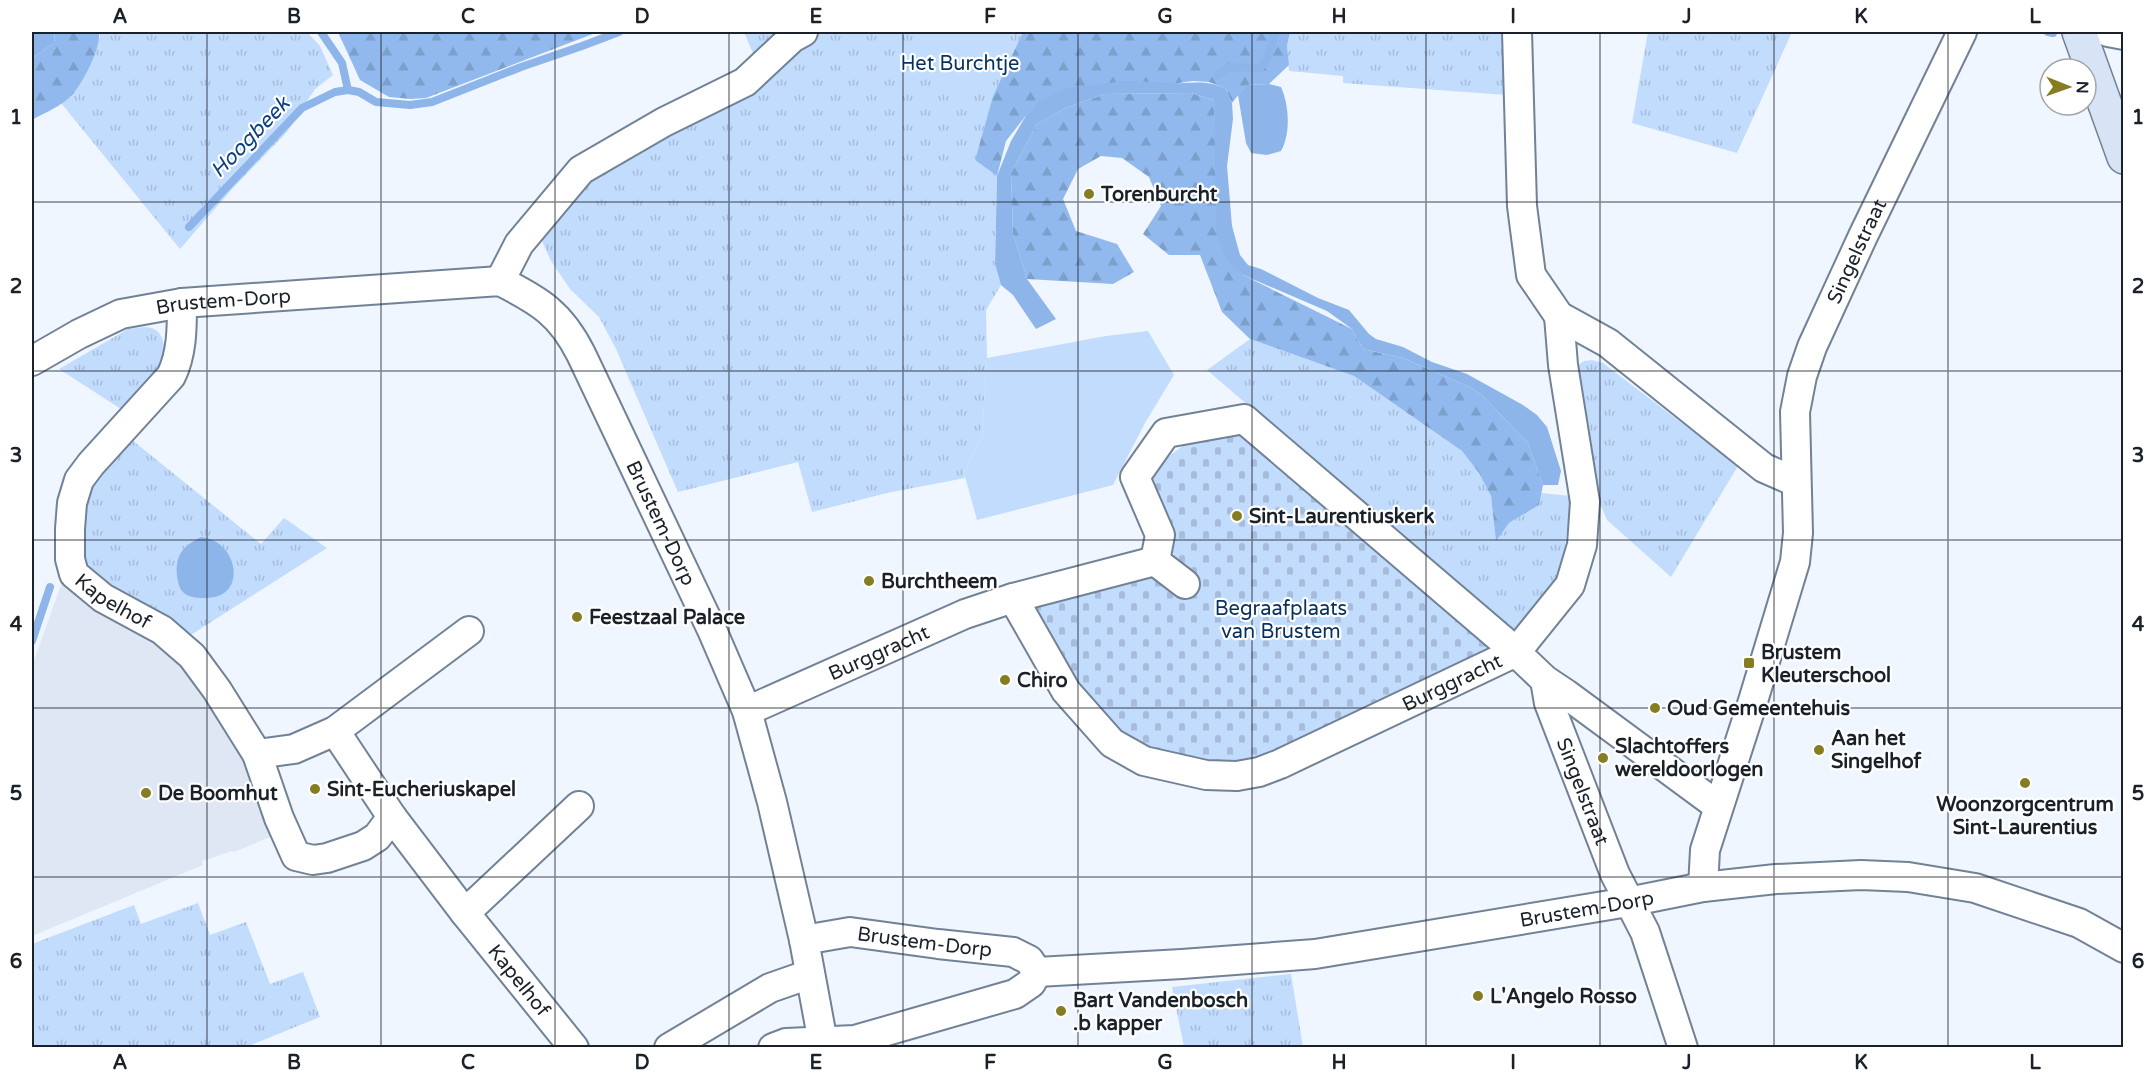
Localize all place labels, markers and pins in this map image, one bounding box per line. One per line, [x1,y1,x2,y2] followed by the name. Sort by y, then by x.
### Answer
[1100,183,1218,207] place label: Torenburcht
[1082,187,1096,201] marker: Torenburcht
[1249,505,1434,529] place label: Sint-Laurentiuskerk
[1230,509,1244,523] marker: Sint-Laurentiuskerk
[881,570,998,594] place label: Burchtheem
[862,574,876,588] marker: Burchtheem
[589,606,745,630] place label: Feestzaal Palace
[570,610,584,624] marker: Feestzaal Palace
[1761,641,1891,688] place label: Brustem Kleuterschool
[1742,656,1756,670] marker: Brustem Kleuterschool
[1017,669,1068,693] place label: Chiro
[998,673,1012,687] marker: Chiro
[1667,697,1851,721] place label: Oud Gemeentehuis
[1648,701,1662,715] marker: Oud Gemeentehuis
[1831,727,1921,774] place label: Aan het Singelhof
[1615,735,1764,782] place label: Slachtoffers wereldoorlogen
[1812,743,1826,757] marker: Aan het Singelhof
[1596,751,1610,765] marker: Slachtoffers wereldoorlogen
[2018,776,2032,790] marker: Woonzorgcentrum Sint-Laurentius
[327,778,516,802] place label: Sint-Eucheriuskapel
[158,782,278,806] place label: De Boomhut
[308,782,322,796] marker: Sint-Eucheriuskapel
[139,786,153,800] marker: De Boomhut
[1936,793,2114,840] place label: Woonzorgcentrum Sint-Laurentius
[1490,985,1637,1009] place label: L'Angelo Rosso
[1073,989,1248,1036] place label: Bart Vandenbosch .b kapper
[1471,989,1485,1003] marker: L'Angelo Rosso
[1054,1004,1068,1018] marker: Bart Vandenbosch .b kapper

